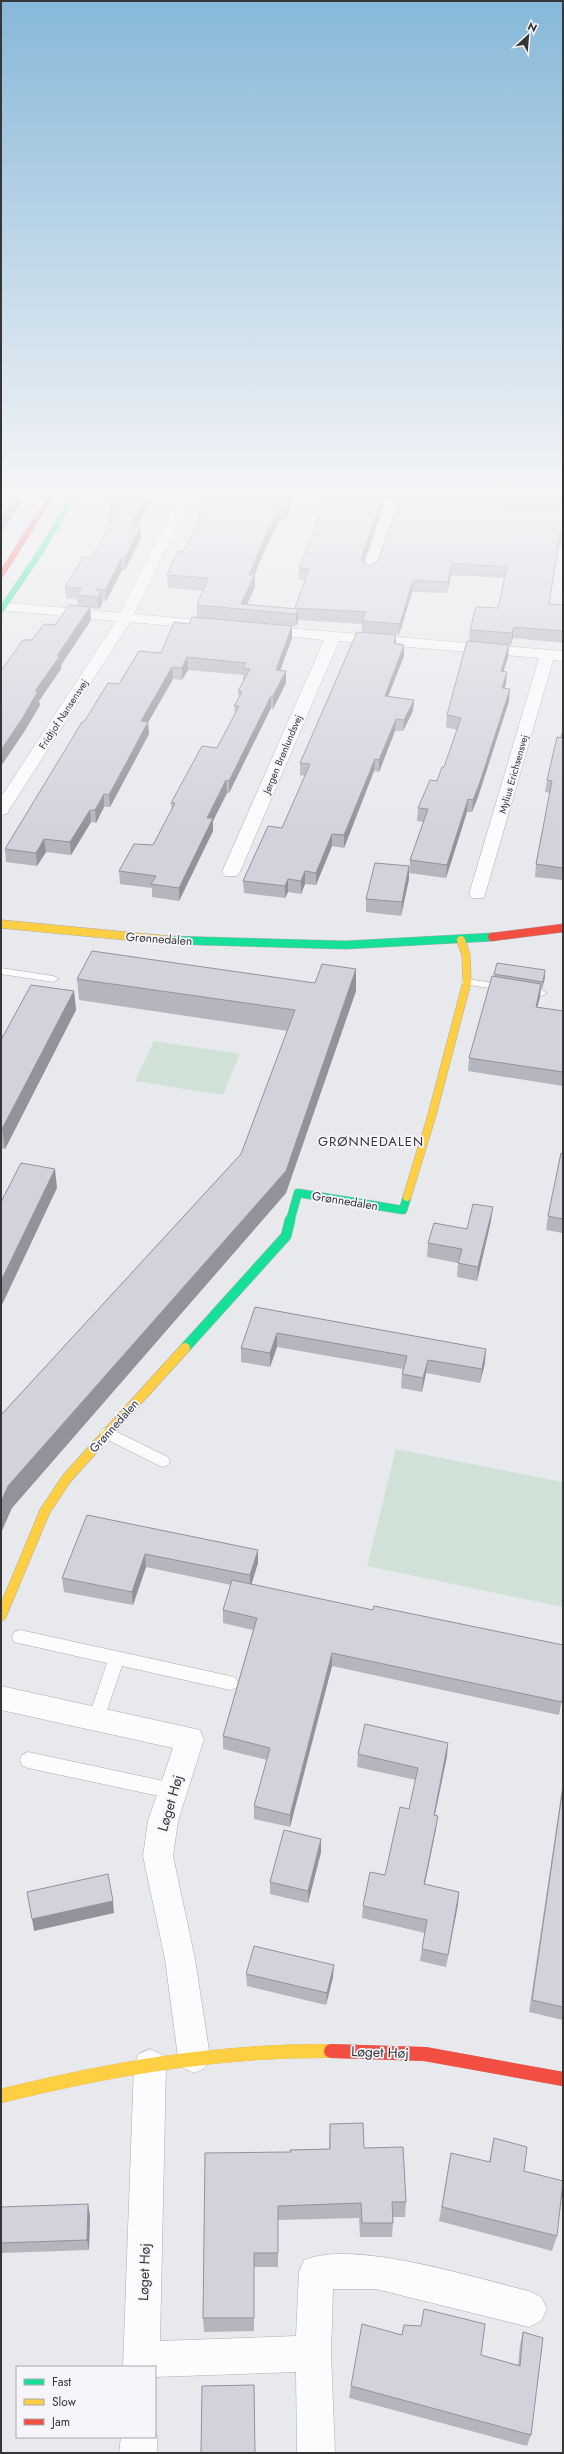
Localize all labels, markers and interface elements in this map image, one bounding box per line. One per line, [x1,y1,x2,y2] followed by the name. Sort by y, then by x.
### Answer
[508,16,548,56] north arrow
[525,18,540,36] text: N
[35,676,92,752] street label: Fridtjof Nansensvej
[258,712,306,798] street label: Jørgen Brønlundsvej
[495,733,532,815] street label: Mylius Erichsensvej
[125,928,193,950] street label: Grønnedalen
[318,1132,424,1151] district label: GRØNNEDALEN
[311,1187,379,1215] street label: Grønnedalen
[85,1395,143,1457] street label: Grønnedalen
[152,1772,188,1834] street label: Løget Høj
[351,2041,409,2063] street label: Løget Høj
[133,2243,155,2301] street label: Løget Høj
[16,2366,156,2438] legend
[52,2373,71,2391] text: Fast
[52,2393,77,2411] text: Slow
[50,2413,70,2431] text: Jam

